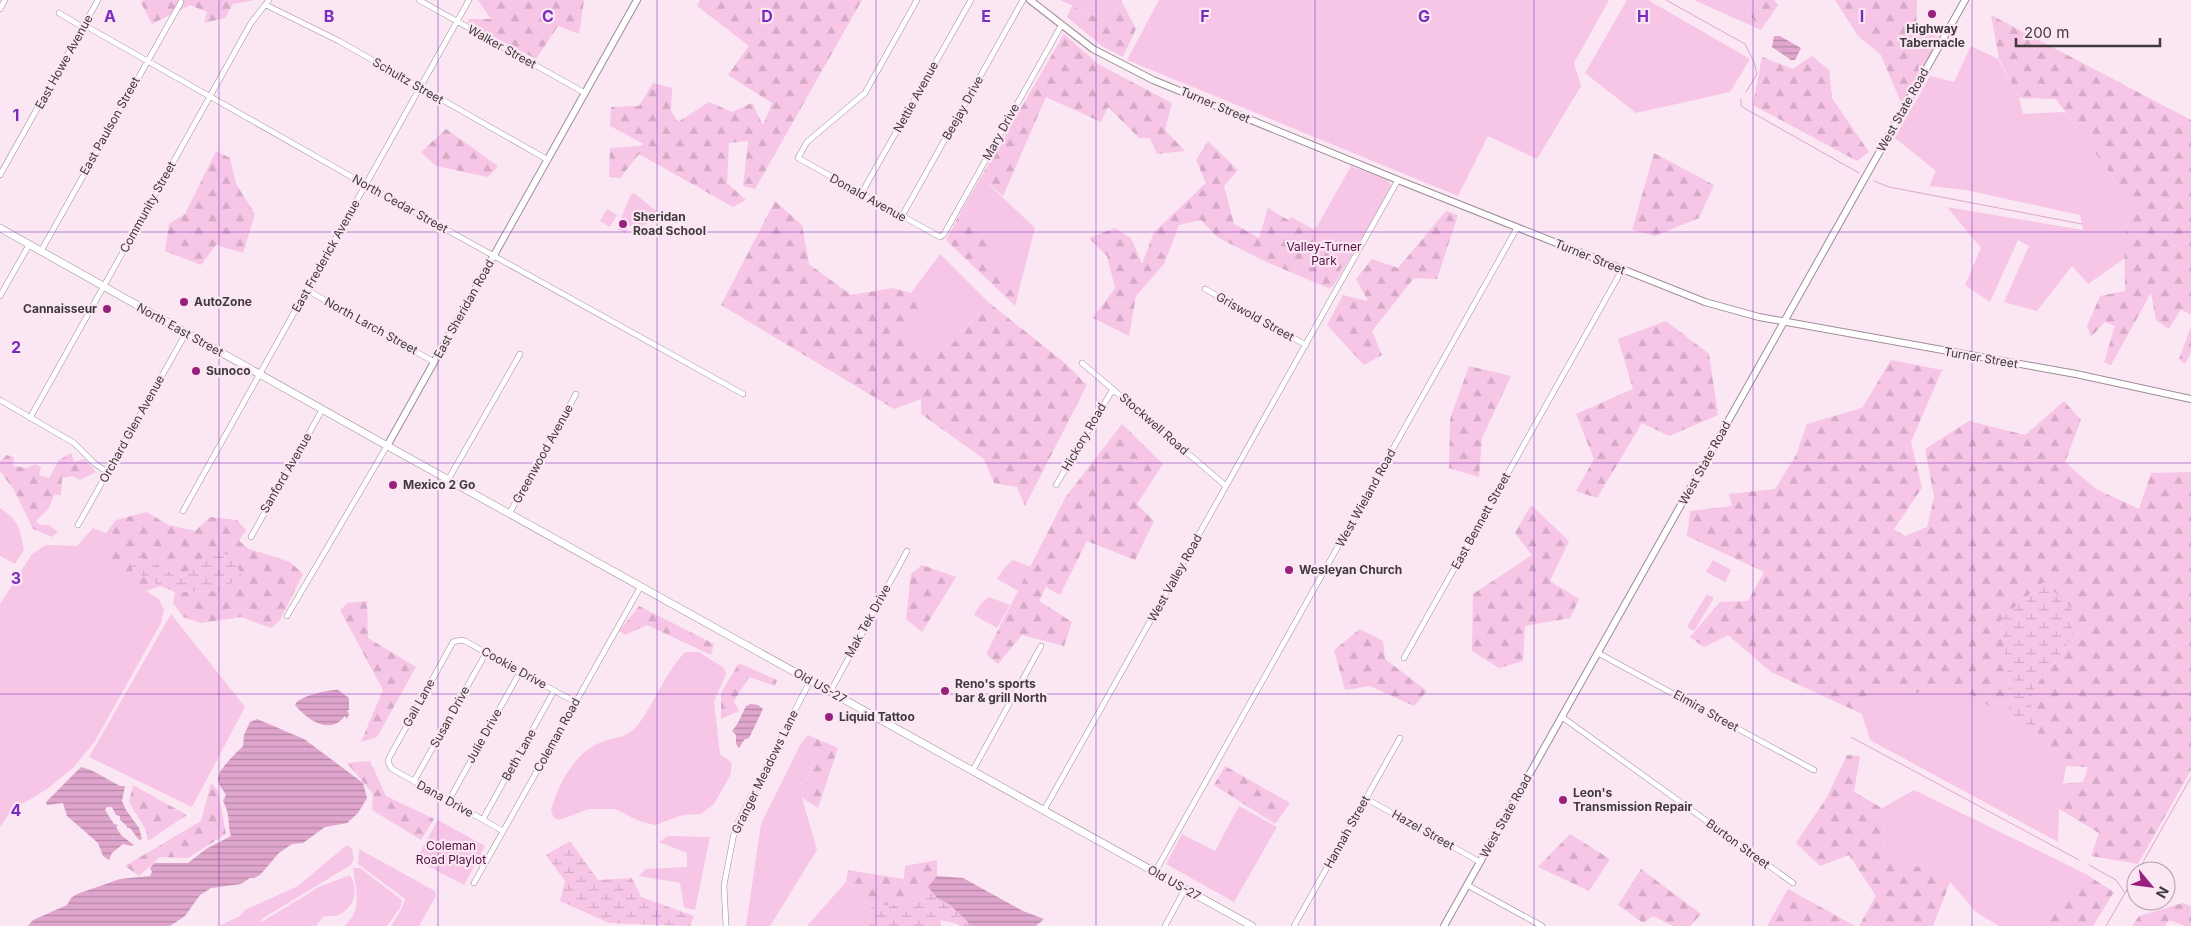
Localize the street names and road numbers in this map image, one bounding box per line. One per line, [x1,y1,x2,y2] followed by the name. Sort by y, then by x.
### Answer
[31,12,96,112] street label: East Howe Avenue
[465,22,539,72] street label: Walker Street
[370,54,447,107] street label: Schultz Street
[890,59,941,135] street label: Nettie Avenue
[1873,65,1932,154] street label: West State Road
[939,73,986,143] street label: Beejay Drive
[76,74,143,177] street label: East Paulson Street
[1178,83,1252,126] street label: Turner Street
[979,101,1022,163] street label: Mary Drive
[116,158,179,255] street label: Community Street
[827,170,909,225] street label: Donald Avenue
[350,171,451,236] street label: North Cedar Street
[288,197,363,315] street label: East Frederick Avenue
[1553,236,1628,277] street label: Turner Street
[430,257,497,361] street label: East Sheridan Road
[1213,289,1297,344] street label: Griswold Street
[322,294,421,357] street label: North Larch Street
[134,300,226,360] street label: North East Street
[1943,344,2019,371] street label: Turner Street
[96,372,167,485] street label: Orchard Glen Avenue
[1117,389,1192,458] street label: Stockwell Road
[1058,400,1109,473] street label: Hickory Road
[509,401,576,506] street label: Greenwood Avenue
[1675,418,1734,507] street label: West State Road
[257,430,315,515] street label: Sanford Avenue
[1332,446,1399,549] street label: West Wieland Road
[1448,470,1513,572] street label: East Bennett Street
[1144,531,1205,624] street label: West Valley Road
[841,582,894,660] street label: Mak Tek Drive
[479,643,550,692] street label: Cookie Drive
[791,665,850,706] street label: Old US-27
[399,676,438,729] street label: Gail Lane
[426,683,473,750] street label: Susan Drive
[1671,687,1741,735] street label: Elmira Street
[530,695,583,774] street label: Coleman Road
[462,706,505,766] street label: Julie Drive
[728,708,801,836] street label: Granger Meadows Lane
[498,726,539,783] street label: Beth Lane
[1476,771,1535,860] street label: West State Road
[414,777,476,820] street label: Dana Drive
[1320,793,1373,871] street label: Hannah Street
[1389,806,1457,853] street label: Hazel Street
[1704,815,1773,872] street label: Burton Street
[1145,862,1204,903] street label: Old US-27

